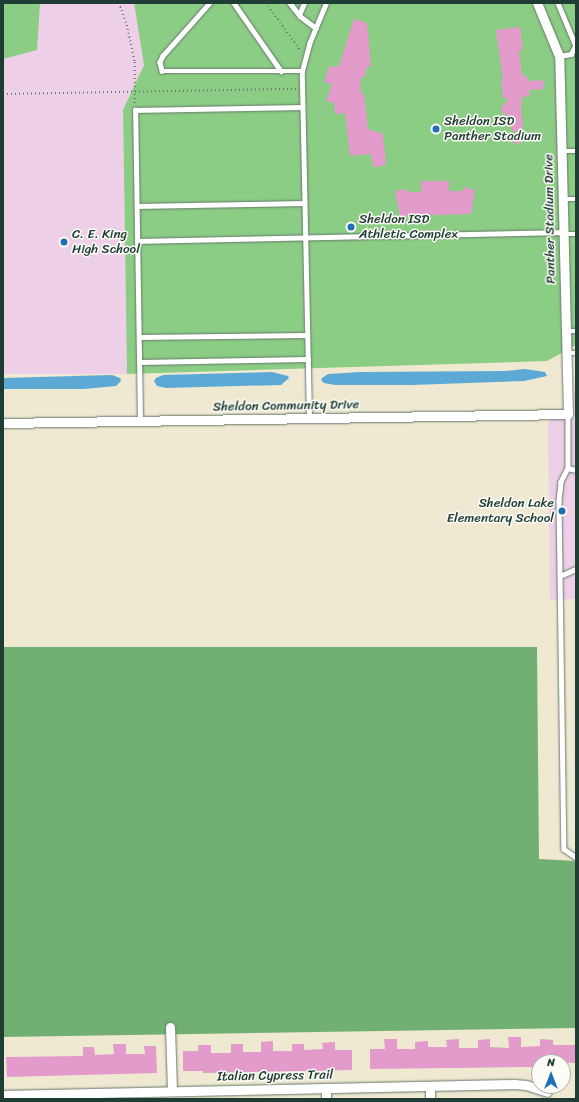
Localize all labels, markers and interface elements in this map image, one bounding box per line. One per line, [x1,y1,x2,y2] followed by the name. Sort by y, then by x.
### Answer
[444,114,541,145] place label: Sheldon ISD Panther Stadium
[431,124,441,134] marker: Sheldon ISD Panther Stadium
[541,154,559,284] street label: Panther Stadium Drive
[359,212,458,243] place label: Sheldon ISD Athletic Complex
[346,222,356,232] marker: Sheldon ISD Athletic Complex
[72,227,140,258] place label: C. E. King High School
[59,237,69,247] marker: C. E. King High School
[213,397,359,415] street label: Sheldon Community Drive
[447,496,554,527] place label: Sheldon Lake Elementary School
[557,506,567,516] marker: Sheldon Lake Elementary School
[547,1053,555,1072] text: N
[531,1054,571,1094] north arrow
[217,1067,333,1085] street label: Italian Cypress Trail

